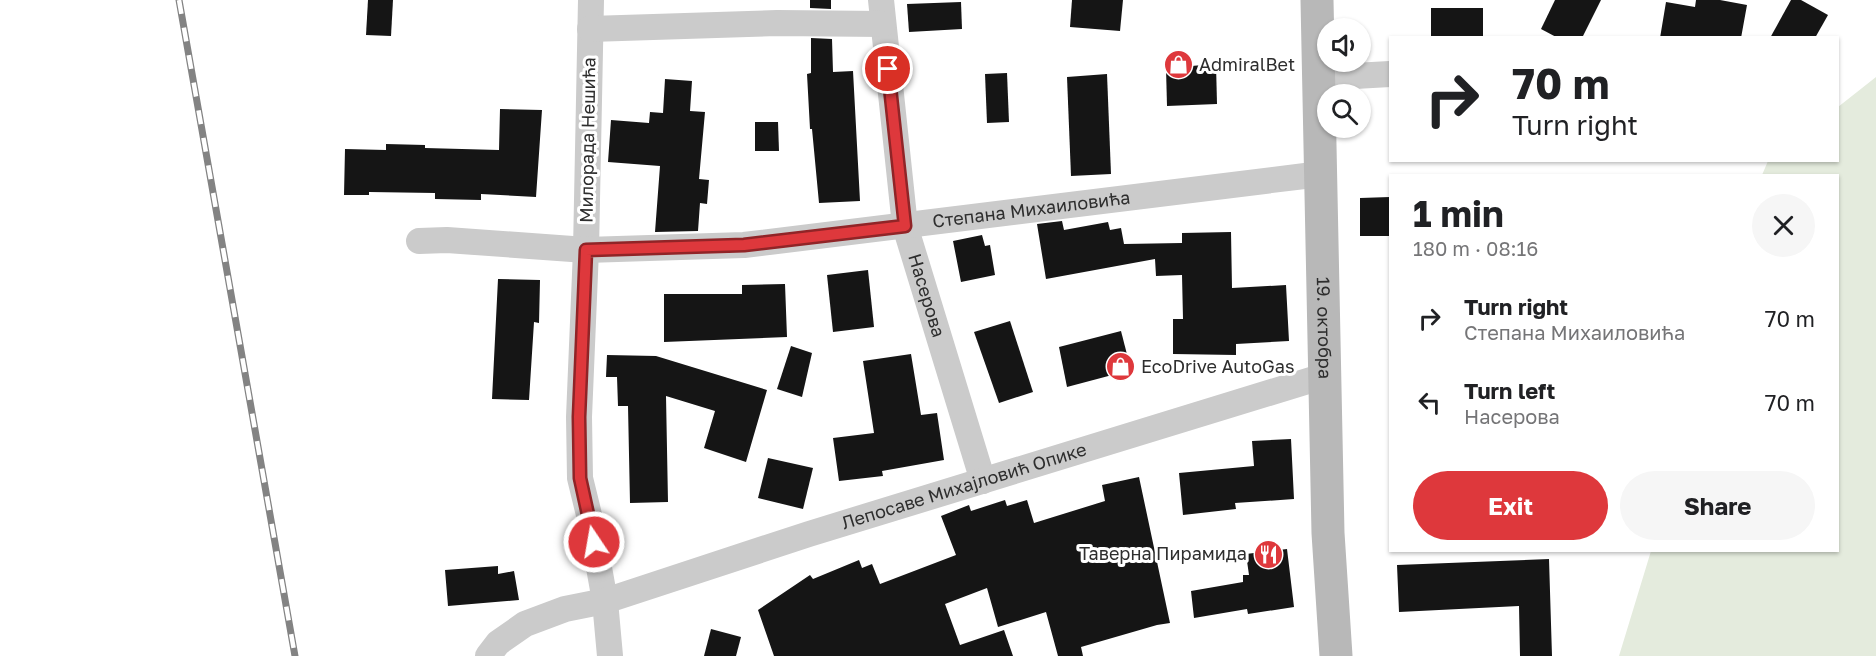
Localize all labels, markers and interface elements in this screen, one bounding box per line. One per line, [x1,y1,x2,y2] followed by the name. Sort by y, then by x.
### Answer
[1317,18,1371,138] map controls
[1317,18,1371,72] button: sound
[862,43,913,94] pin
[1162,49,1194,81] shop icon: AdmiralBet
[871,52,904,85] icon: arrive
[1199,53,1295,75] place label: AdmiralBet
[575,57,599,223] street label: Милорада Нешића
[1512,58,1609,108] text: 70 m
[1413,60,1491,138] icon: right
[1317,84,1371,138] button: search
[1512,109,1638,141] text: Turn right
[931,186,1131,232] street label: Степана Михаиловића
[1413,192,1504,235] text: 1 min
[1752,194,1815,257] button: close
[1413,236,1538,260] text: 180 m · 08:16
[904,251,950,340] street label: Насерова
[1313,277,1337,379] street label: 19. октобра
[1464,293,1568,320] text: Turn right
[1413,302,1446,335] icon: right
[1765,305,1815,332] text: 70 m
[1464,320,1685,344] text: Степана Михаиловића
[1104,351,1136,383] shop icon: EcoDrive AutoGas
[1141,355,1295,377] place label: EcoDrive AutoGas
[1464,377,1555,404] text: Turn left
[1413,386,1446,419] icon: left
[1765,389,1815,416] text: 70 m
[1464,404,1560,428] text: Насерова
[839,438,1089,533] street label: Лепосаве Михајловић Опике
[1413,471,1608,540] button: Exit
[1620,471,1815,540] button: Share
[562,510,626,574] position arrow
[1252,538,1284,570] restaurant icon: Таверна Пирамида
[1079,542,1247,564] place label: Таверна Пирамида

